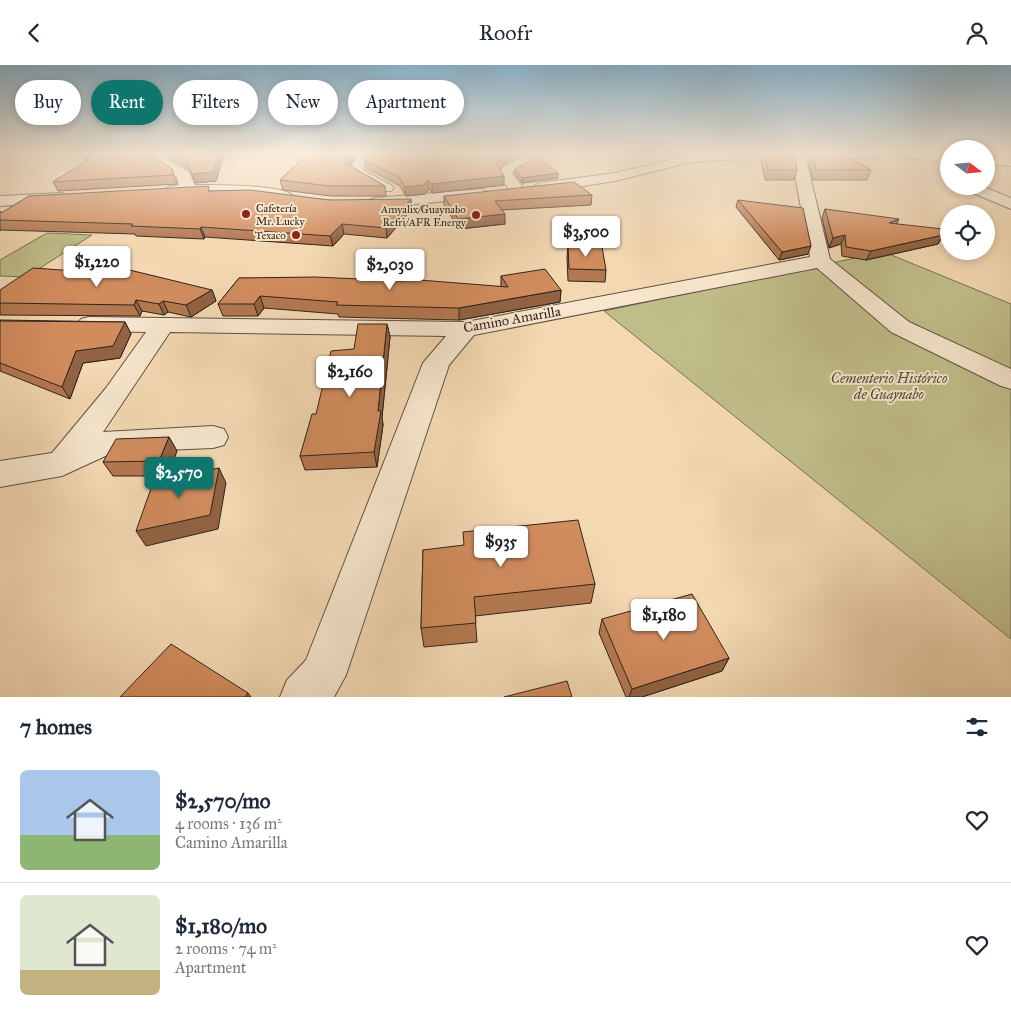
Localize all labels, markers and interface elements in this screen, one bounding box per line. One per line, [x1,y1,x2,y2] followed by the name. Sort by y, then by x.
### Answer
[20,19,48,47] icon: back
[479,19,532,46] text: Roofr
[963,19,991,47] icon: person
[15,80,81,125] chip: Buy
[91,80,163,125] chip: Rent
[173,80,258,125] chip: Filters
[268,80,338,125] chip: New
[348,80,464,125] chip: Apartment
[940,140,995,195] north arrow
[940,140,995,260] map controls
[256,202,306,228] place label: Cafetería Mr. Lucky
[380,203,467,229] place label: Amyalix/Guaynabo Refri/AFR Energy
[940,205,995,260] button: locate
[240,208,252,220] marker: Cafetería Mr. Lucky
[470,209,482,221] marker: Amyalix/Guaynabo Refri/AFR Energy
[545,215,627,258] pin: $3,500
[563,222,609,241] text: $3,500
[255,229,286,242] place label: Texaco
[290,229,302,241] marker: Texaco
[56,245,138,288] pin: $1,220
[349,249,431,291] pin: $2,030
[74,252,120,271] text: $1,220
[367,255,413,274] text: $2,030
[462,303,562,336] street label: Camino Amarilla
[309,355,391,398] pin: $2,160
[327,362,373,381] text: $2,160
[831,370,947,403] park label: Cementerio Histórico de Guaynabo
[138,457,220,499] pin: $2,570
[156,463,202,482] text: $2,570
[471,525,531,568] pin: $935
[485,532,517,551] text: $935
[623,599,705,641] pin: $1,180
[642,605,686,624] text: $1,180
[963,713,991,741] icon: filters
[20,714,92,740] text: 7 homes
[175,788,271,814] text: $2,570/mo
[60,790,120,850] icon: home
[963,806,991,834] icon: heart
[175,814,282,833] text: 4 rooms · 136 m²
[175,833,288,852] text: Camino Amarilla
[175,913,267,939] text: $1,180/mo
[60,915,120,975] icon: home
[963,931,991,959] icon: heart
[175,939,277,958] text: 2 rooms · 74 m²
[175,958,247,977] text: Apartment

